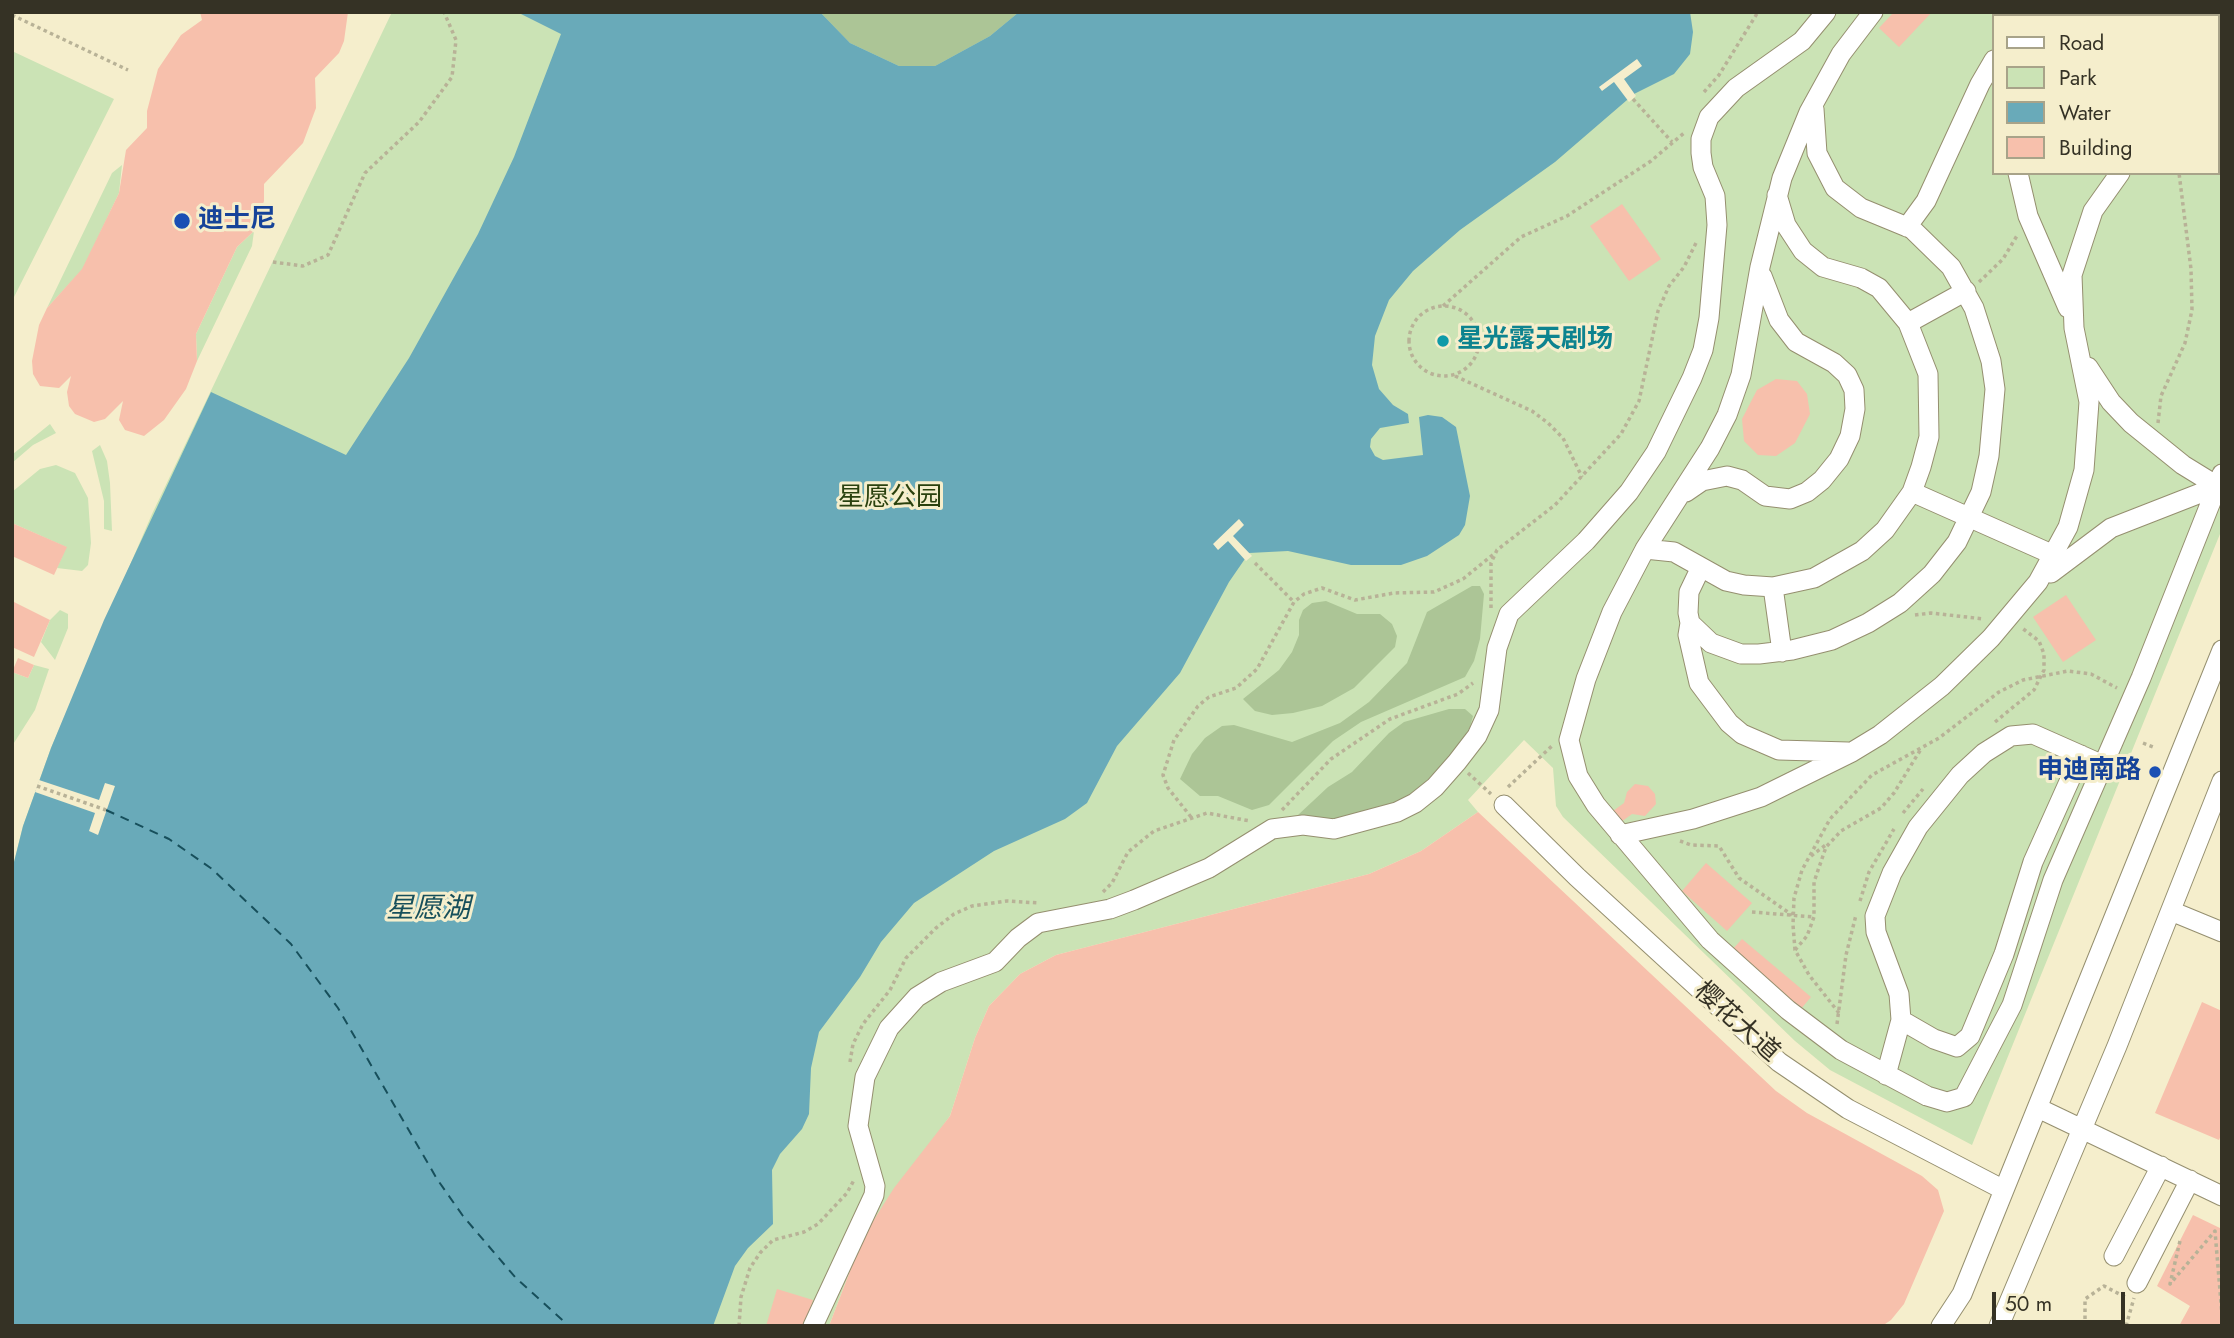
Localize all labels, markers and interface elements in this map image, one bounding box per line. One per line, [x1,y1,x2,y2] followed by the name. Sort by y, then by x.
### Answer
[1993,14,2220,175] legend
[2059,28,2104,58] text: Road
[2059,63,2096,93] text: Park
[2059,98,2111,128] text: Water
[2059,133,2132,163] text: Building
[198,205,276,237] place label: 迪士尼
[172,211,192,231] marker: 迪士尼
[1457,325,1613,357] place label: 星光露天剧场
[1435,333,1451,349] marker: 星光露天剧场
[838,483,942,515] park label: 星愿公园
[2037,756,2141,788] place label: 申迪南路
[2147,764,2163,780] marker: 申迪南路
[386,893,470,927] water label: 星愿湖
[1687,977,1785,1069] street label: 樱花大道
[1996,1278,2129,1322] scale bar
[2005,1289,2052,1319] text: 50 m

